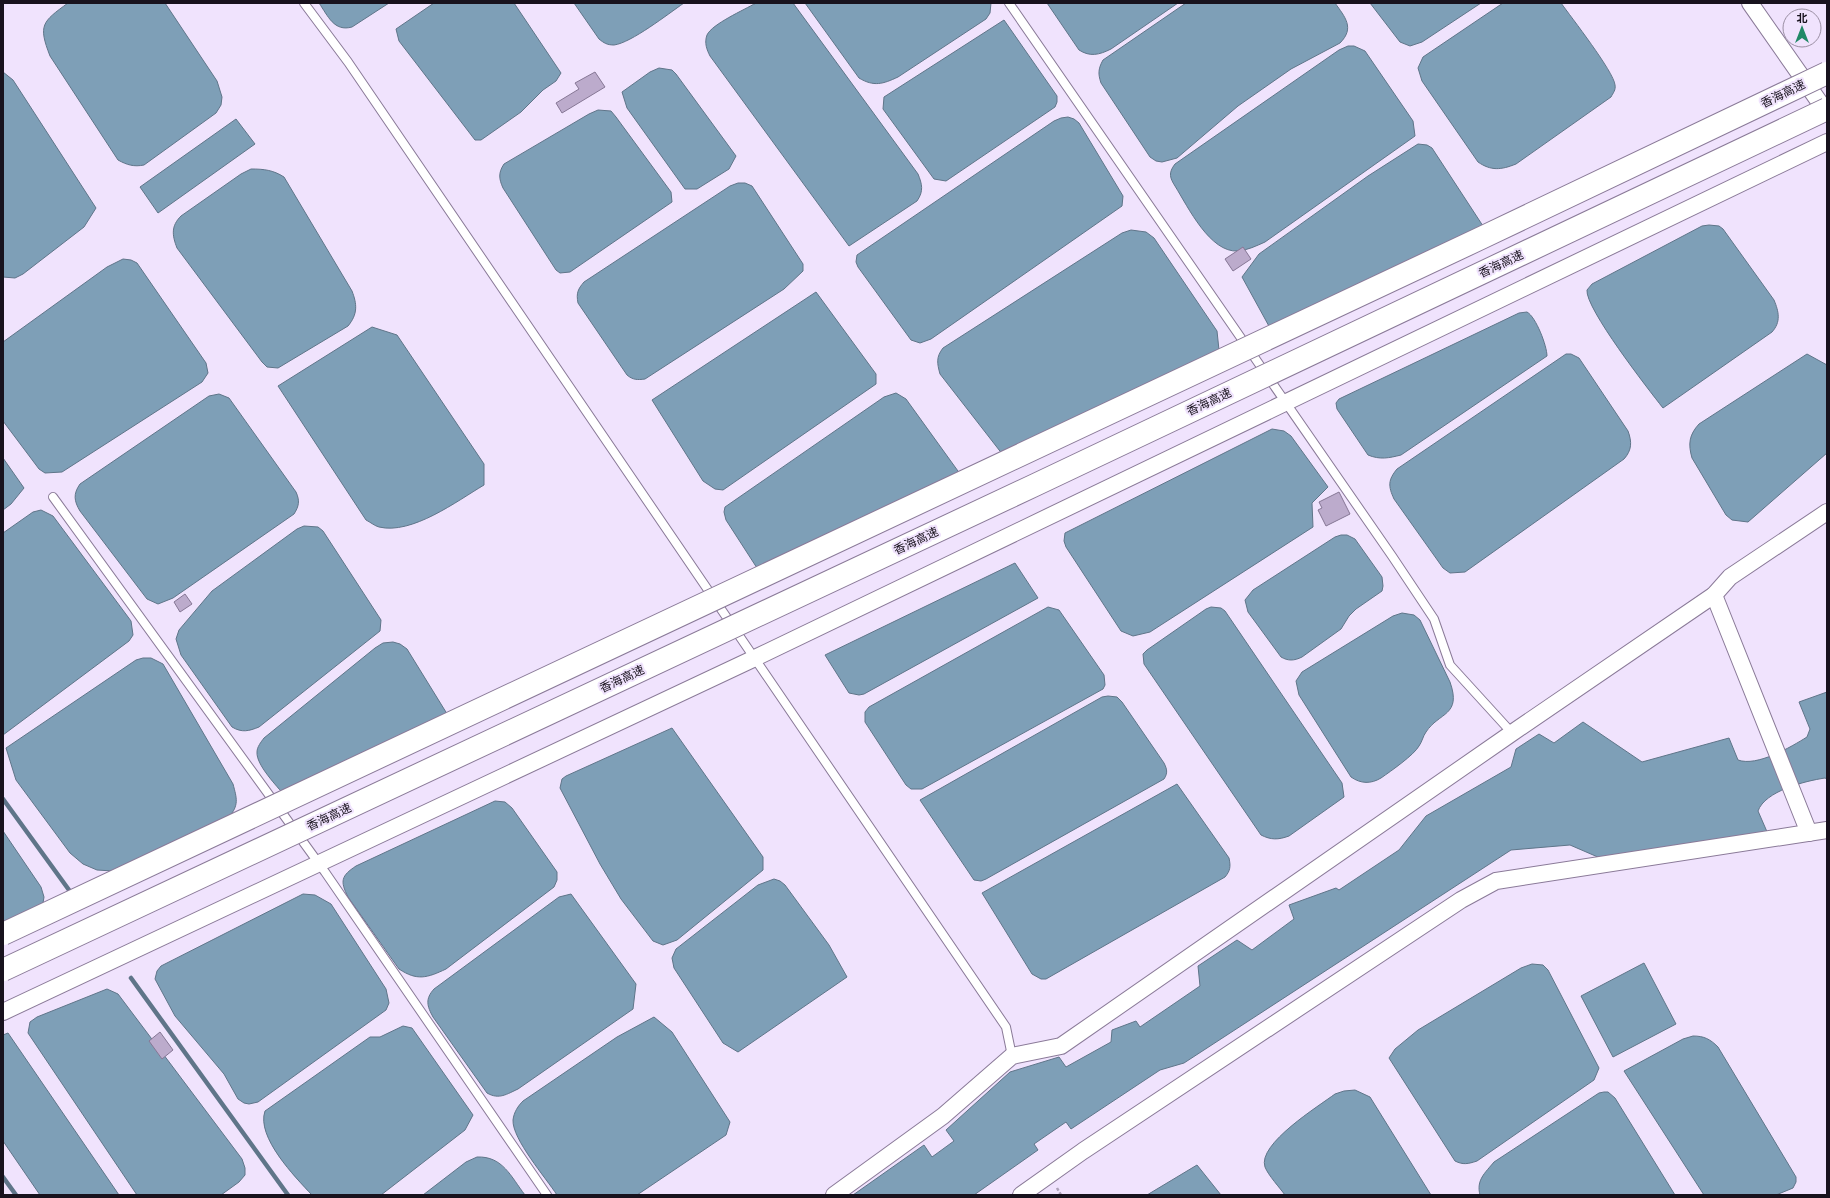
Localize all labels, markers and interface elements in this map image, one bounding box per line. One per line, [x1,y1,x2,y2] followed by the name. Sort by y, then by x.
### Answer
[1782,8,1822,48] north arrow
[1797,11,1808,24] text: 北
[1758,76,1808,111] street label: 香海高速
[1476,247,1526,280] street label: 香海高速
[1184,385,1234,418] street label: 香海高速
[891,524,941,557] street label: 香海高速
[597,662,647,695] street label: 香海高速
[304,800,354,833] street label: 香海高速

